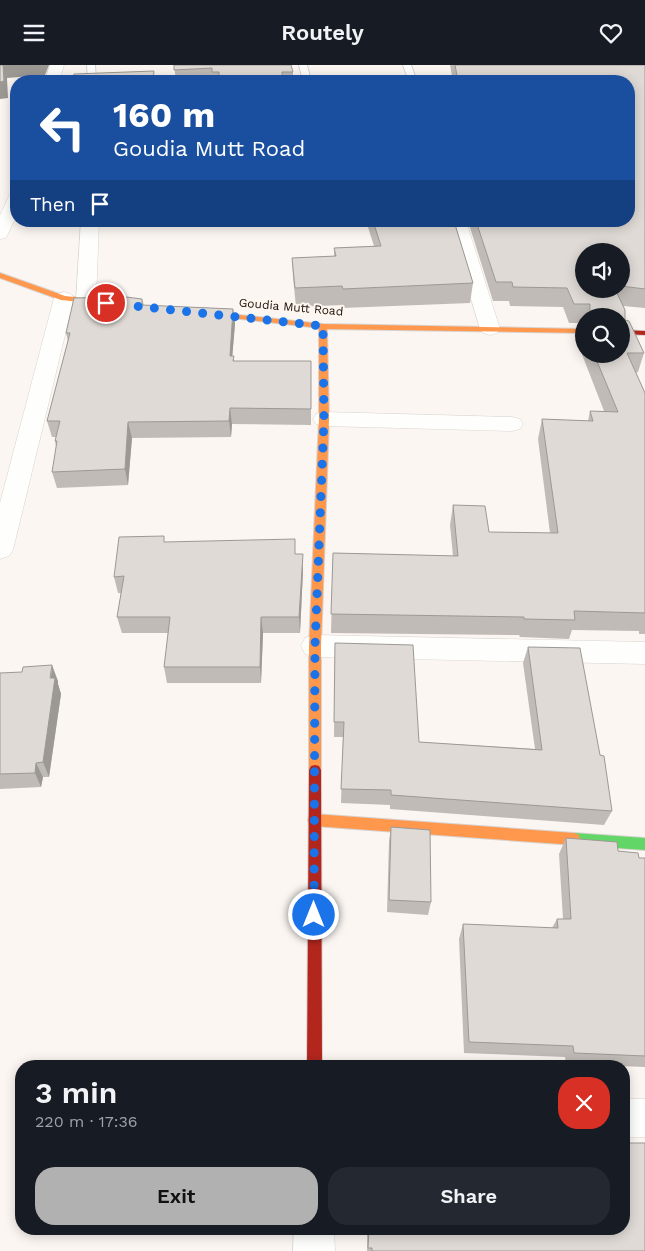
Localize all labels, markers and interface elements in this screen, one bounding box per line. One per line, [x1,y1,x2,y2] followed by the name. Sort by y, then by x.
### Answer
[20,19,48,47] icon: menu
[597,19,625,47] icon: heart
[281,20,364,45] text: Routely
[113,94,215,136] text: 160 m
[30,95,95,160] icon: left
[113,136,305,161] text: Goudia Mutt Road
[86,190,114,218] icon: arrive
[30,193,76,216] text: Then
[575,243,630,363] map controls
[575,243,630,298] button: sound
[85,282,127,324] pin
[92,289,120,317] icon: arrive
[238,295,344,319] street label: Goudia Mutt Road
[575,308,630,363] button: search
[287,888,339,940] position arrow
[35,1075,117,1110] text: 3 min
[558,1077,610,1129] button: close
[35,1112,138,1131] text: 220 m · 17:36
[35,1167,318,1225] button: Exit
[328,1167,610,1225] button: Share

